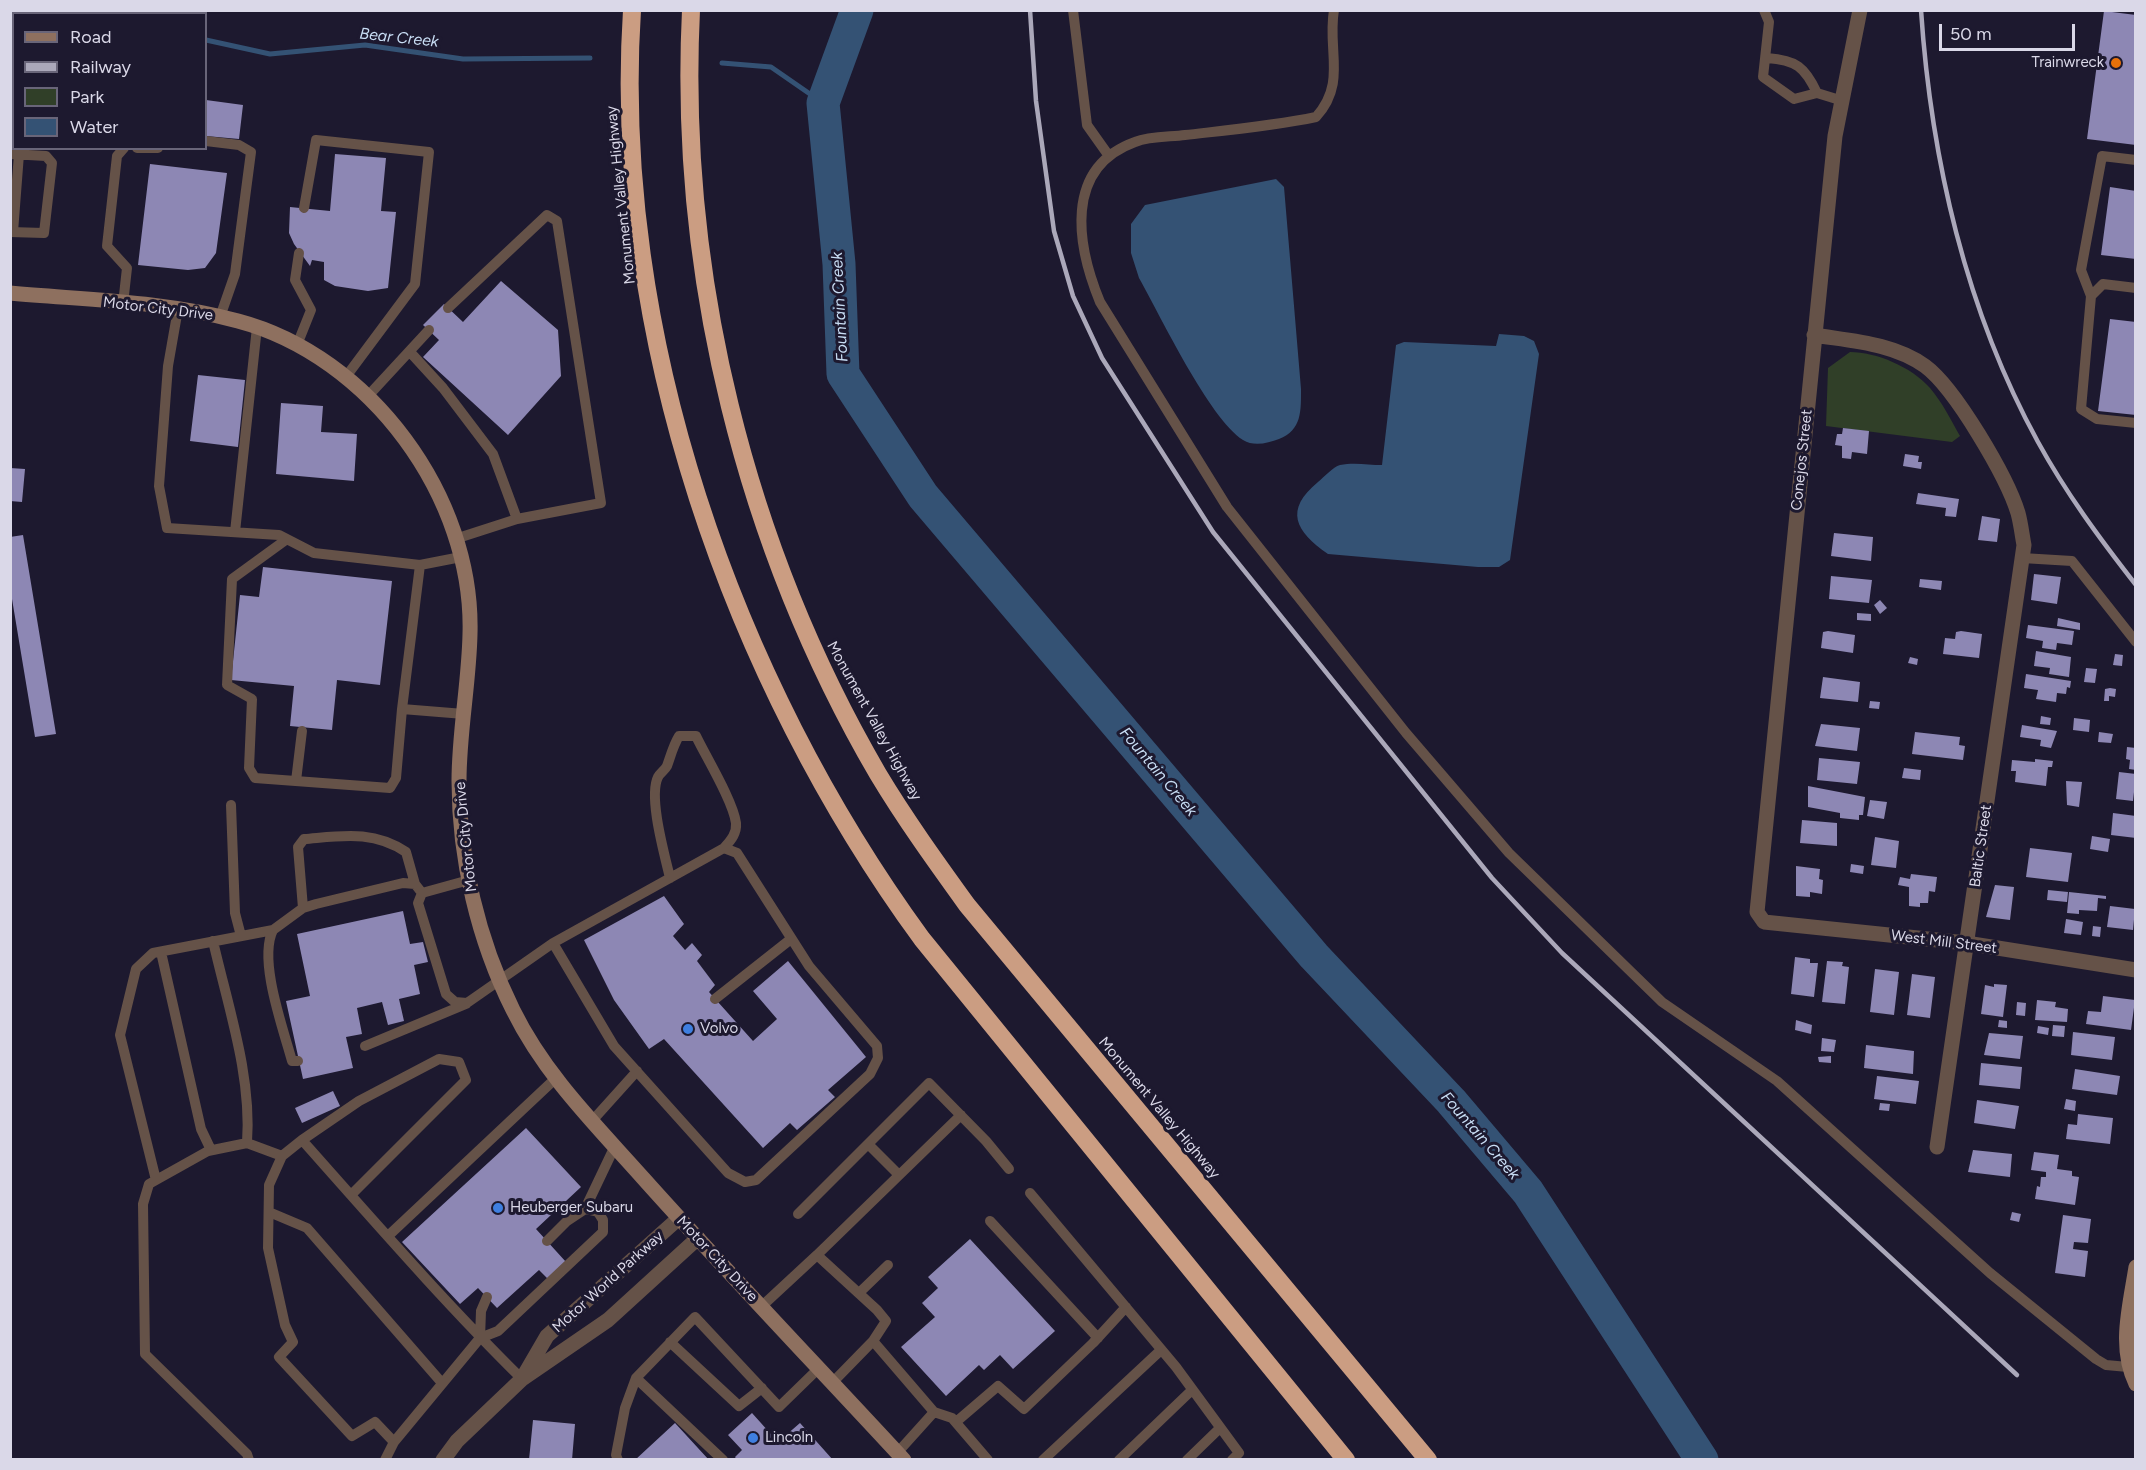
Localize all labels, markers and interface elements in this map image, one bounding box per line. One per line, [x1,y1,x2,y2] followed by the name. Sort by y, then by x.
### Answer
[12,12,207,150] legend
[1942,12,2078,50] scale bar
[1950,23,1992,45] text: 50 m
[358,24,440,52] water label: Bear Creek
[70,26,111,48] text: Road
[2032,54,2104,72] place label: Trainwreck
[70,56,131,78] text: Railway
[2109,56,2123,70] marker: Trainwreck
[70,86,104,108] text: Park
[603,105,639,285] street label: Monument Valley Highway
[70,116,118,138] text: Water
[828,252,852,362] water label: Fountain Creek
[102,293,214,325] street label: Motor City Drive
[1788,409,1816,511] street label: Conejos Street
[823,638,925,804] street label: Monument Valley Highway
[1115,724,1201,820] water label: Fountain Creek
[451,781,481,893] street label: Motor City Drive
[1966,804,1996,888] street label: Baltic Street
[1890,927,1998,957] street label: West Mill Street
[700,1020,738,1038] place label: Volvo
[681,1022,695,1036] marker: Volvo
[1094,1034,1224,1182] street label: Monument Valley Highway
[1437,1088,1523,1184] water label: Fountain Creek
[510,1199,633,1217] place label: Heuberger Subaru
[491,1201,505,1215] marker: Heuberger Subaru
[673,1212,761,1306] street label: Motor City Drive
[549,1227,667,1337] street label: Motor World Parkway
[765,1429,813,1447] place label: Lincoln
[746,1431,760,1445] marker: Lincoln

